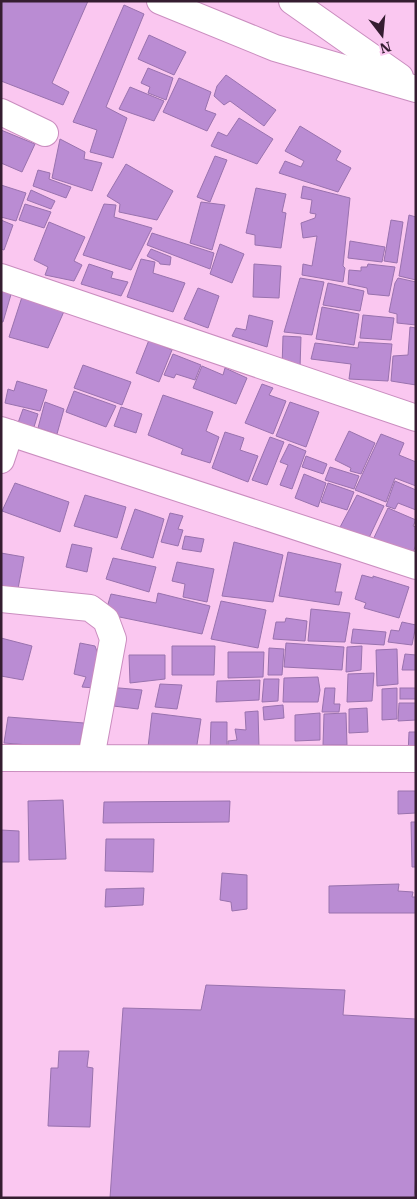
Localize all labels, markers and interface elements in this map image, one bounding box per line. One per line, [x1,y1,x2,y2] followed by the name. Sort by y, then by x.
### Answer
[357,10,407,60] north arrow
[378,37,393,58] text: N

